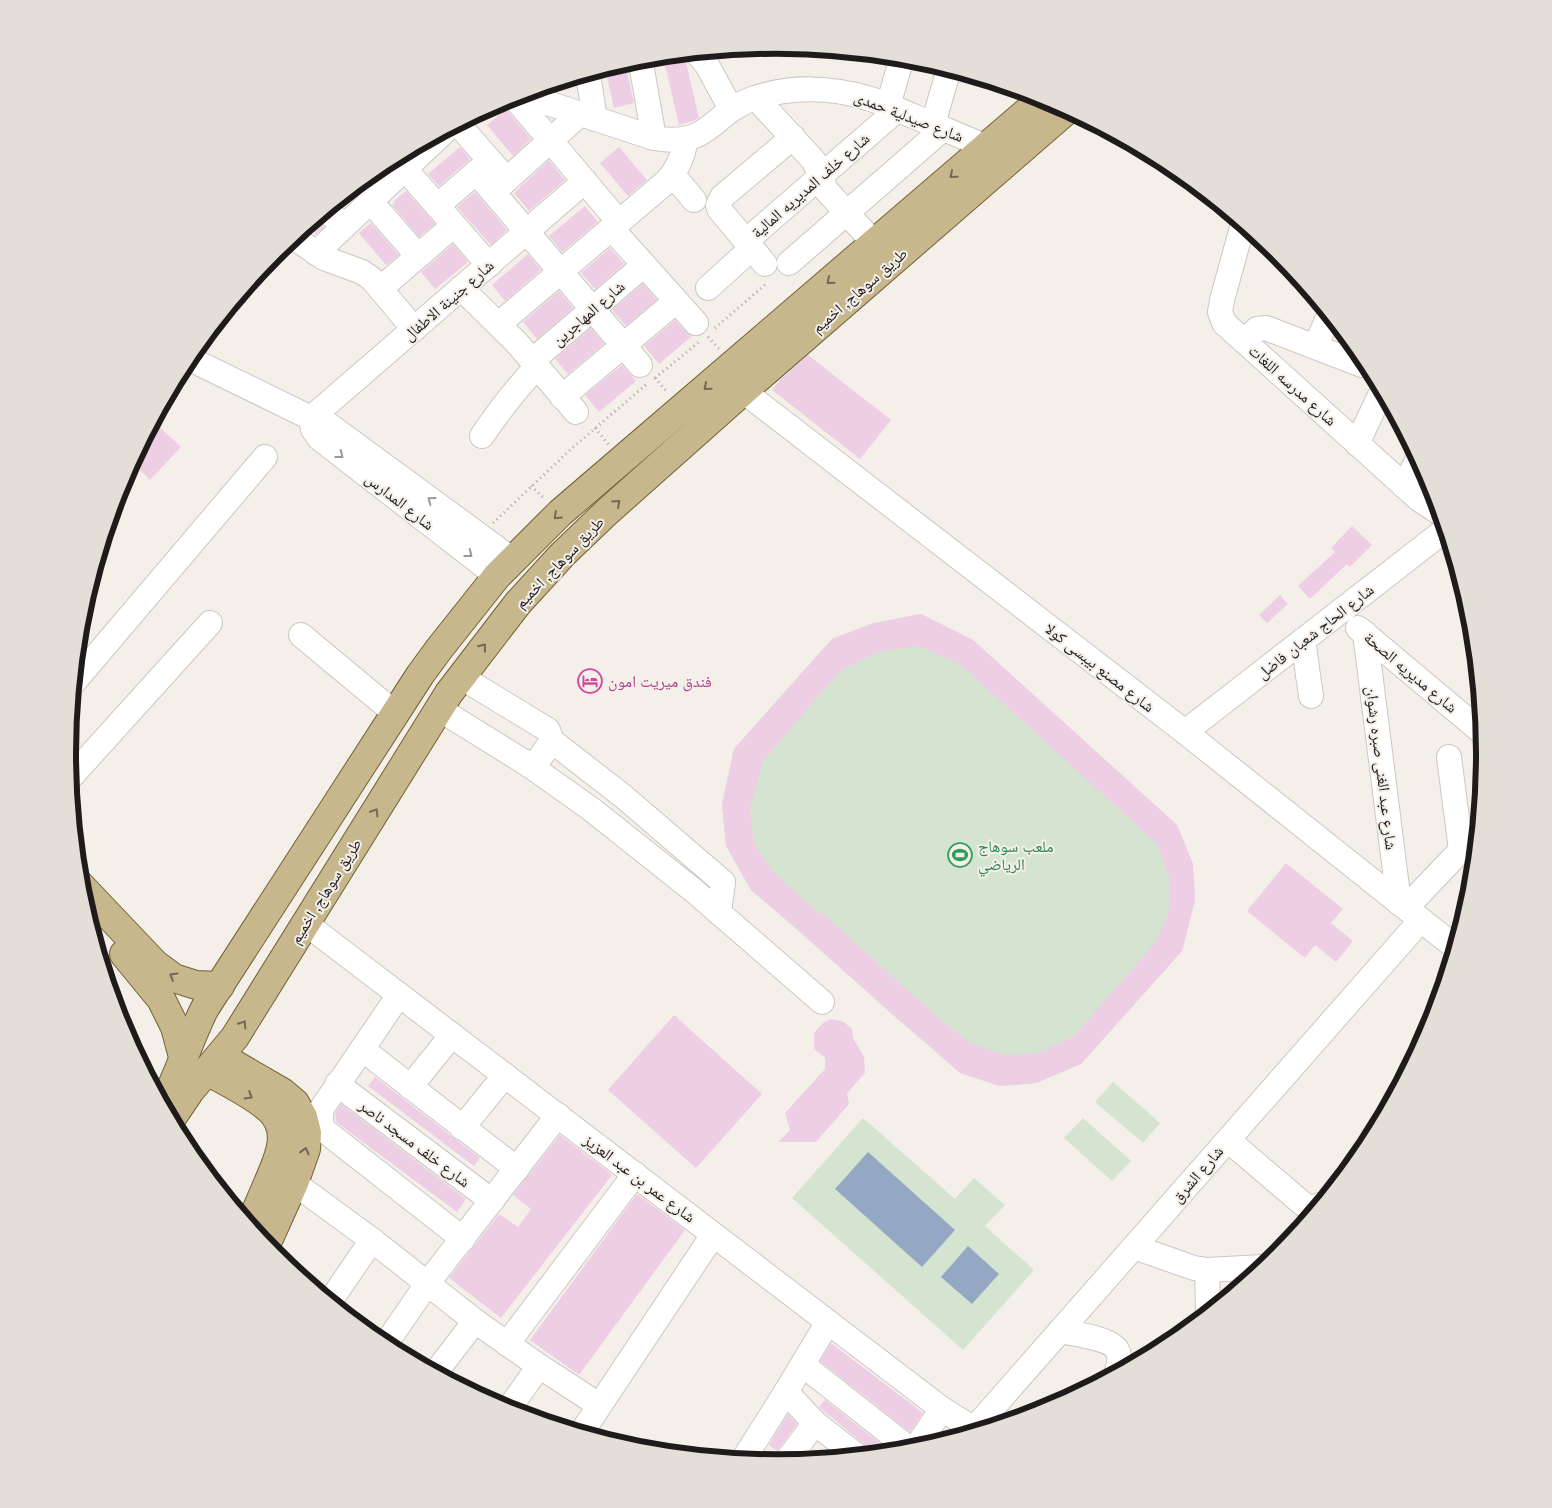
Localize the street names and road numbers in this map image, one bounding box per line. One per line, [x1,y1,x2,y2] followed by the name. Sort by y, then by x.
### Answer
[851,86,966,147] street label: شارع صيدلية حمدى
[747,128,874,243] street label: شارع خلف المديريه المالية
[807,243,912,338] street label: طريق سوهاج, اخميم
[399,255,498,346] street label: شارع جنينة الاطفال
[547,276,629,351] street label: شارع المهاجرين
[1244,340,1341,431] street label: شارع مدرسه اللغات
[361,468,439,535] street label: شارع المدارس
[510,512,609,613] street label: طريق سوهاج, اخميم
[1252,579,1378,684] street label: شارع الحاج شعبان فاضل
[1040,618,1159,717] street label: شارع مصنع بيبسى كولا
[1360,627,1462,718] street label: شارع مديريه الصحة
[1361,685,1402,851] street label: شارع عبد الغنى صبره رشوان
[285,835,366,948] street label: طريق سوهاج, اخميم
[354,1094,474,1192] street label: شارع خلف مسجد ناصر
[579,1129,700,1227] street label: شارع عمر بن عبد العزيز
[1167,1141,1228,1207] street label: شارع الشرق

